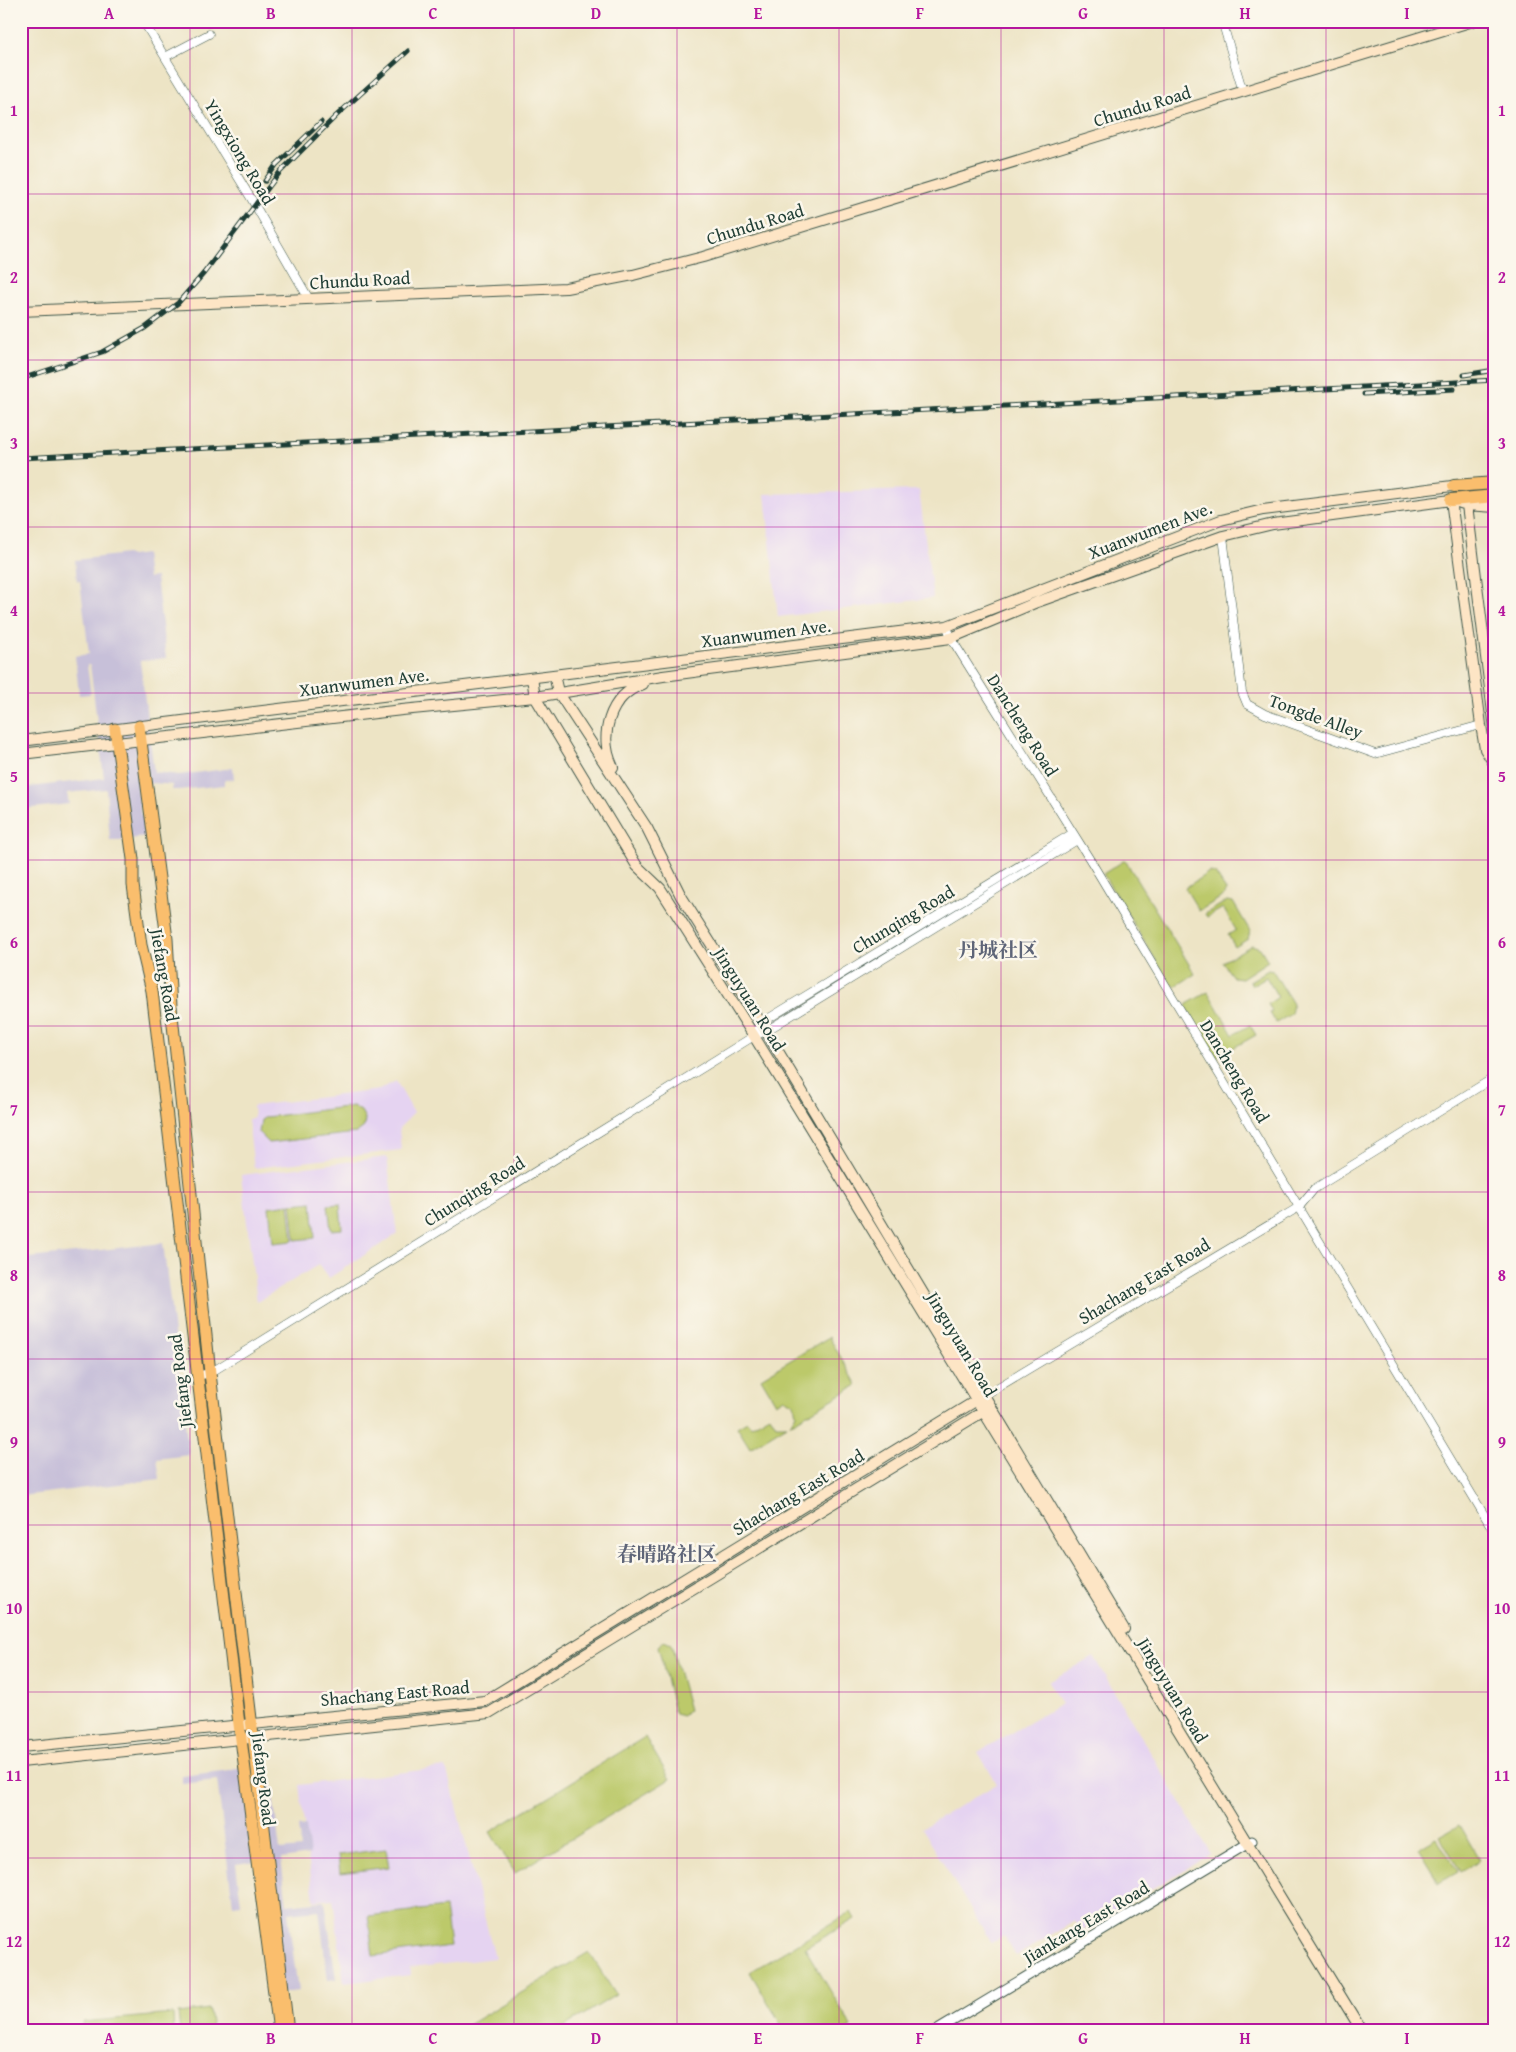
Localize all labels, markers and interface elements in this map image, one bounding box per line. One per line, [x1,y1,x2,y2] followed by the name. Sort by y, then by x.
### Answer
[104,1,115,25] text: A
[266,1,276,25] text: B
[428,1,438,25] text: C
[591,1,601,25] text: D
[754,1,763,25] text: E
[916,1,924,25] text: F
[1078,1,1088,25] text: G
[1239,1,1251,25] text: H
[1404,1,1410,25] text: I
[1090,78,1194,134] street label: Chundu Road
[198,94,282,210] street label: Yingxiong Road
[10,98,18,122] text: 1
[1498,98,1506,122] text: 1
[703,196,807,252] street label: Chundu Road
[309,264,411,296] street label: Chundu Road
[10,265,18,289] text: 2
[1498,265,1506,289] text: 2
[10,431,18,455] text: 3
[1498,431,1506,455] text: 3
[1084,494,1216,566] street label: Xuanwumen Ave.
[10,598,18,622] text: 4
[1498,598,1506,622] text: 4
[700,612,832,654] street label: Xuanwumen Ave.
[298,661,430,703] street label: Xuanwumen Ave.
[981,668,1066,782] street label: Dancheng Road
[1265,687,1367,745] street label: Tongde Alley
[10,764,18,788] text: 5
[1498,764,1506,788] text: 5
[847,878,960,960] street label: Chunqing Road
[143,924,187,1024] street label: Jiefang Road
[10,930,18,954] text: 6
[1498,930,1506,954] text: 6
[958,935,1038,964] district label: 丹城社区
[706,940,793,1057] street label: Jinguyuan Road
[1193,1014,1277,1128] street label: Dancheng Road
[10,1097,18,1121] text: 7
[1498,1097,1506,1121] text: 7
[418,1149,530,1233] street label: Chunqing Road
[1073,1231,1215,1331] street label: Shachang East Road
[10,1263,18,1287] text: 8
[1498,1263,1506,1287] text: 8
[919,1285,1004,1402] street label: Jinguyuan Road
[161,1332,199,1431] street label: Jiefang Road
[10,1430,18,1454] text: 9
[1498,1430,1506,1454] text: 9
[727,1442,869,1542] street label: Shachang East Road
[617,1539,717,1568] district label: 春晴路社区
[6,1596,22,1620] text: 10
[1494,1596,1510,1620] text: 10
[1130,1631,1215,1748] street label: Jinguyuan Road
[319,1673,471,1713] street label: Shachang East Road
[245,1729,283,1828] street label: Jiefang Road
[6,1763,22,1787] text: 11
[1494,1763,1510,1787] text: 11
[1016,1873,1154,1971] street label: Jiankang East Road
[6,1929,22,1953] text: 12
[1494,1929,1510,1953] text: 12
[104,2026,115,2050] text: A
[266,2026,276,2050] text: B
[428,2026,438,2050] text: C
[591,2026,601,2050] text: D
[754,2026,763,2050] text: E
[916,2026,924,2050] text: F
[1078,2026,1088,2050] text: G
[1239,2026,1251,2050] text: H
[1404,2026,1410,2050] text: I

